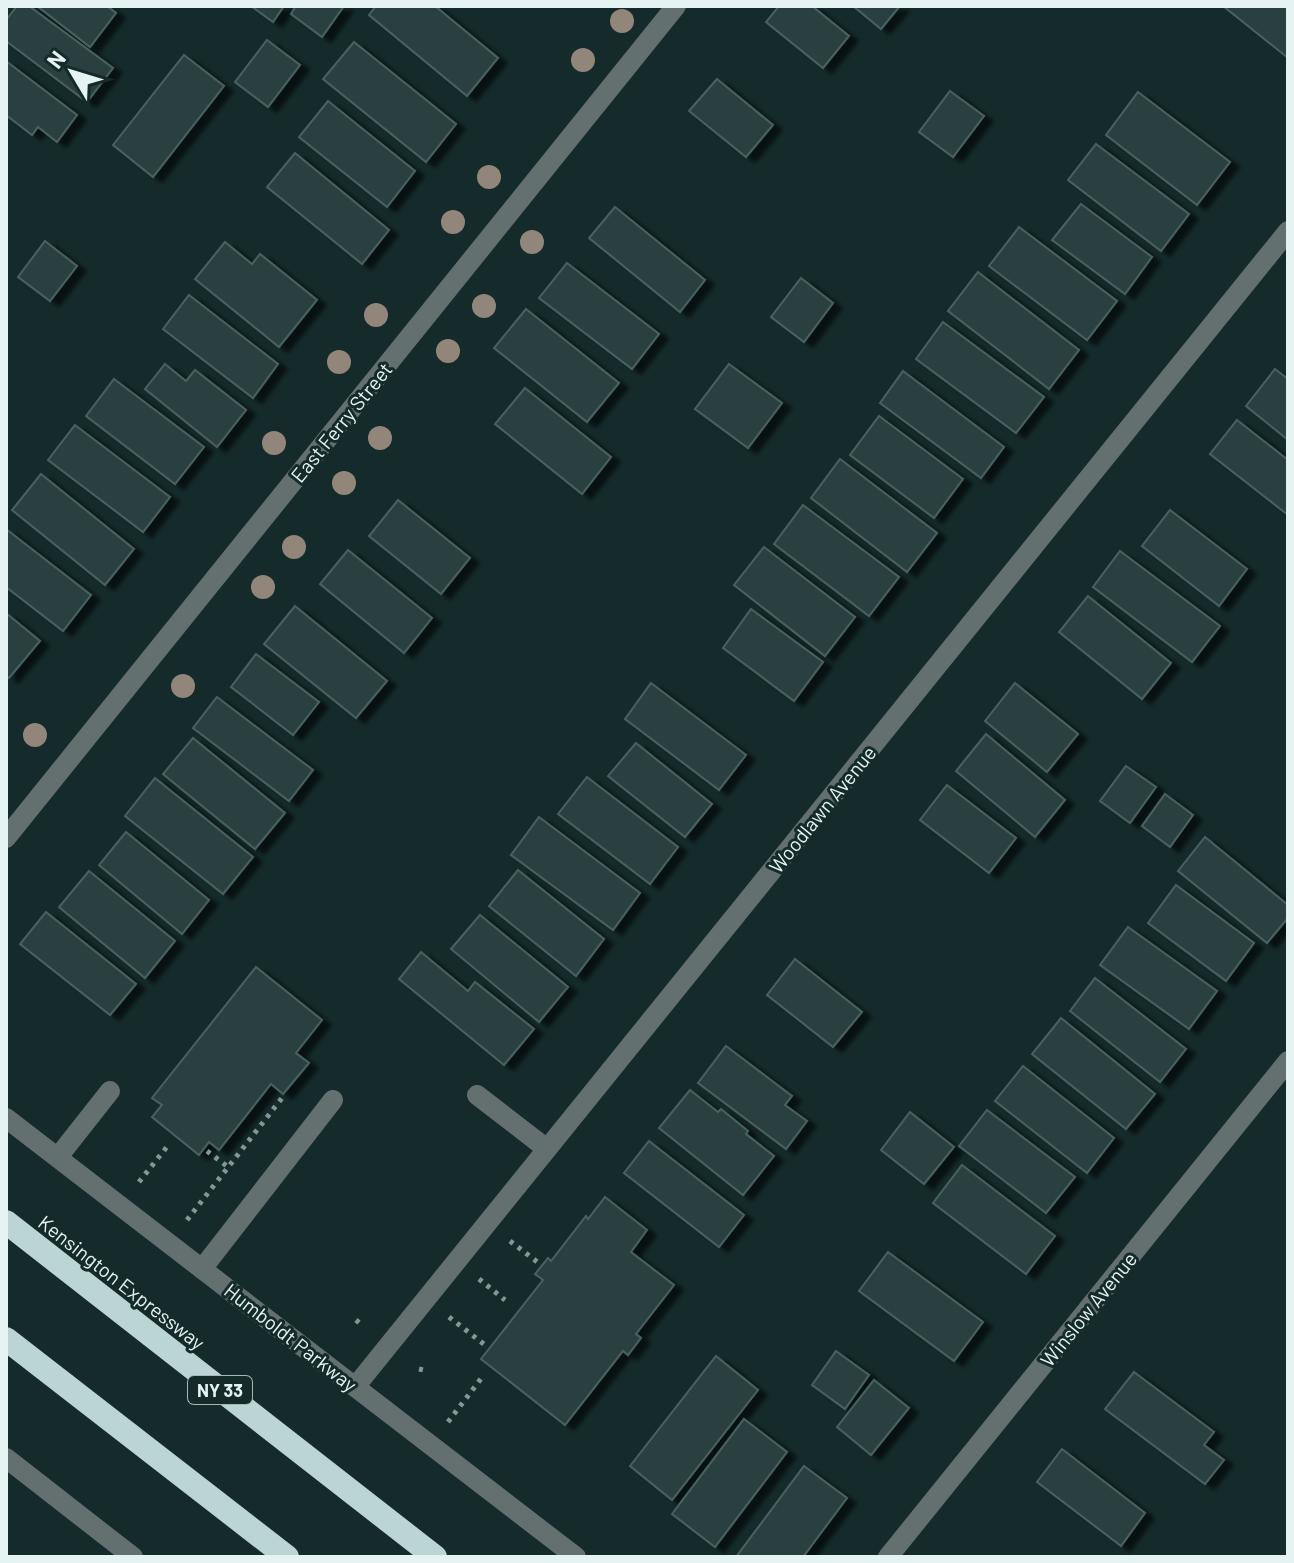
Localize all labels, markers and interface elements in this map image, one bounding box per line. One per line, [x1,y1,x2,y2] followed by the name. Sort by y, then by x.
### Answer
[32,32,112,112] north arrow
[41,45,70,73] text: N
[285,357,397,487] street label: East Ferry Street
[763,741,881,877] street label: Woodlawn Avenue
[34,1210,210,1354] street label: Kensington Expressway
[1035,1247,1141,1371] street label: Winslow Avenue
[220,1278,362,1396] street label: Humboldt Parkway
[188,1376,252,1404] road number: NY 33

